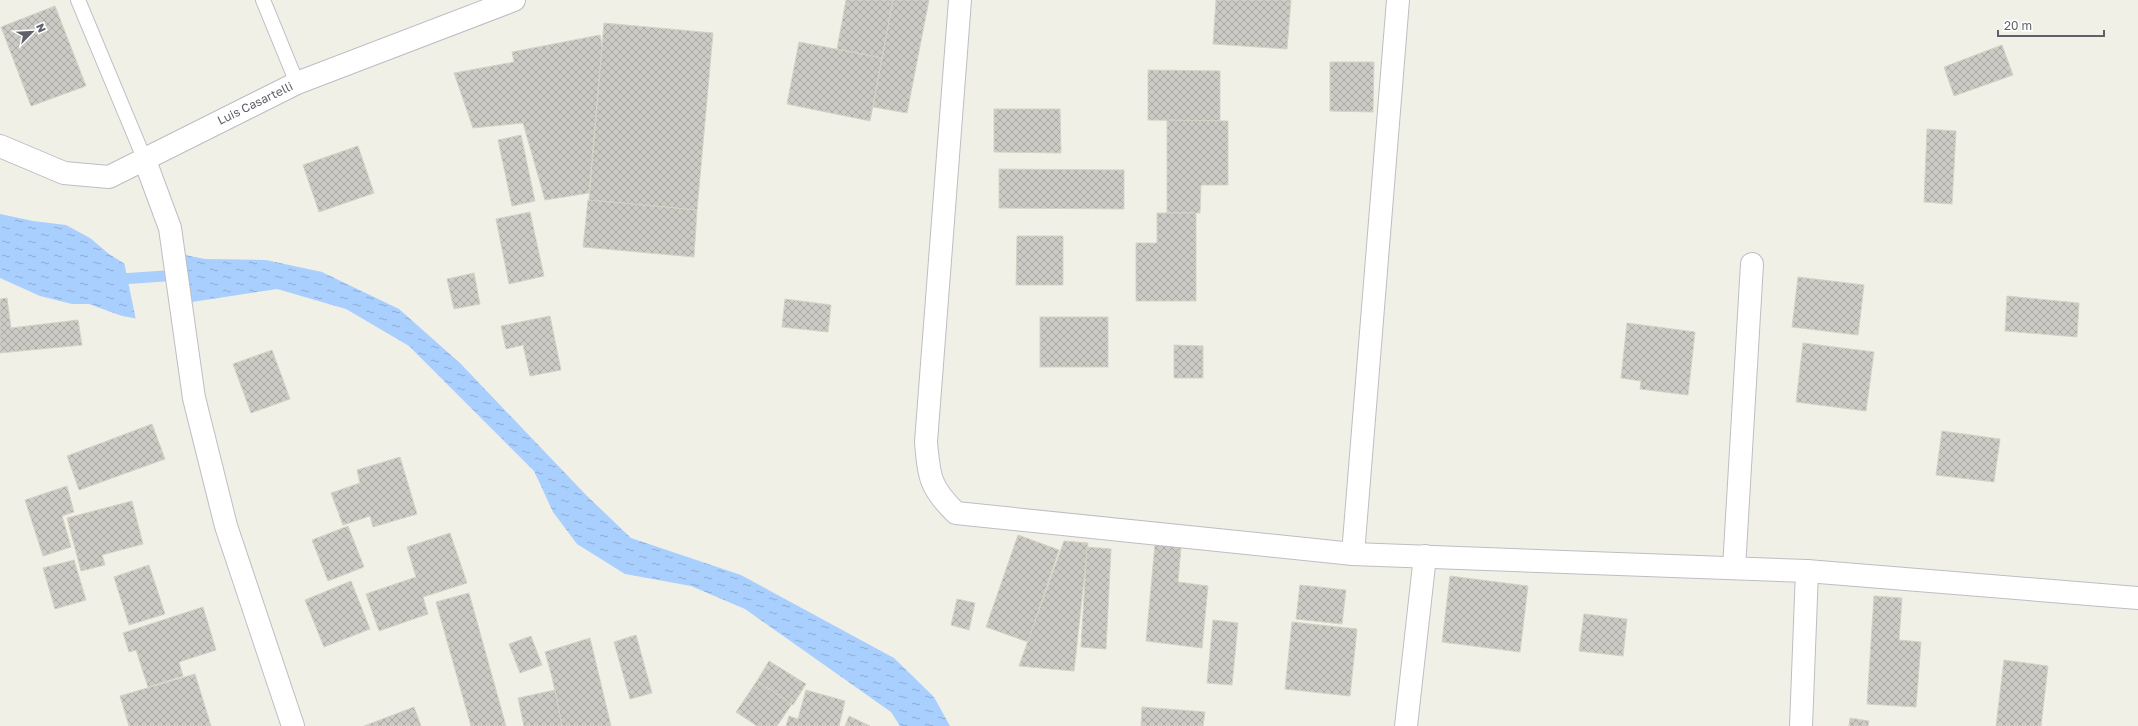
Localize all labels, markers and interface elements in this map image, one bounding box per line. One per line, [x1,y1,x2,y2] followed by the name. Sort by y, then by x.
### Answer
[12,12,52,52] north arrow
[1998,12,2104,38] scale bar
[2004,18,2032,33] text: 20 m
[34,21,49,34] text: N
[215,78,295,128] street label: Luis Casartelli

